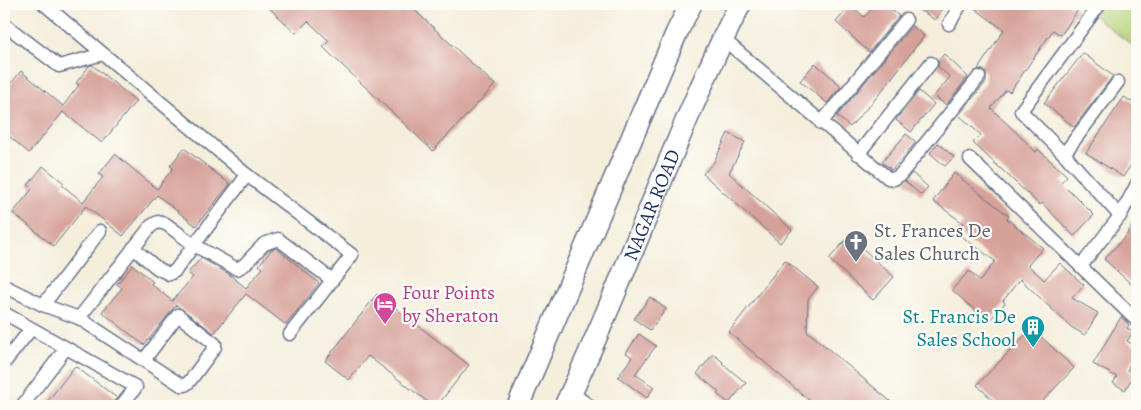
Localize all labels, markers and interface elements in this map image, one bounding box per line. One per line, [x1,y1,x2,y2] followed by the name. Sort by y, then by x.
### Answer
[617,145,687,265] street label: NAGAR ROAD
[874,217,991,267] place label: St. Frances De Sales Church
[843,229,869,263] church icon: St. Frances De Sales Church
[402,279,499,329] place label: Four Points by Sheraton
[372,291,398,325] hotel icon: Four Points by Sheraton
[902,303,1016,353] place label: St. Francis De Sales School
[1020,314,1046,348] building icon: St. Francis De Sales School

